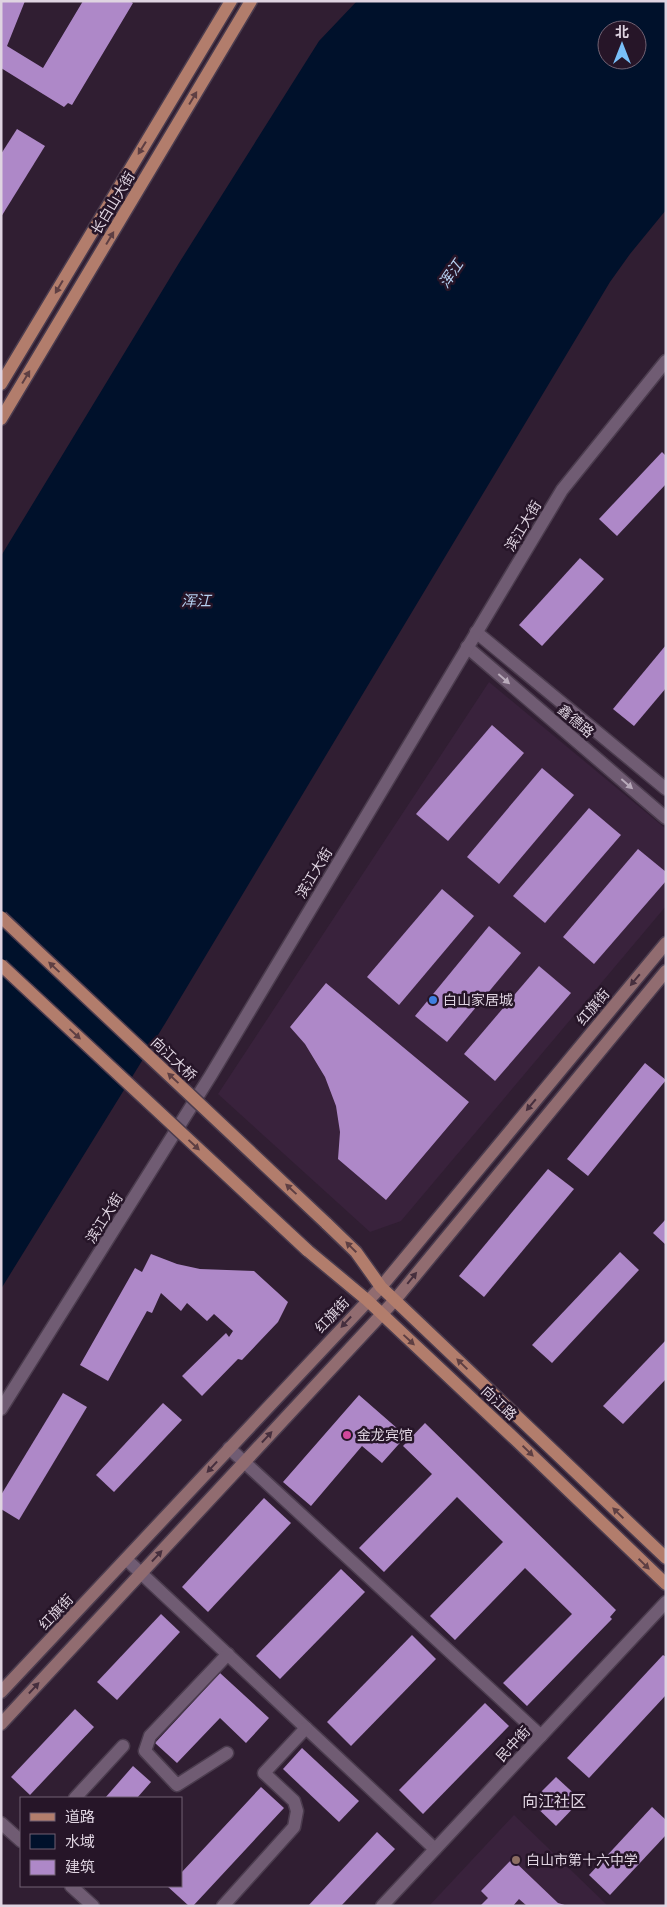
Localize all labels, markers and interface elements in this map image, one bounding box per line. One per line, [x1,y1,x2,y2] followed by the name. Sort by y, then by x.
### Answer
[597,20,647,70] north arrow
[615,24,629,40] text: 北
[188,92,197,105] one-way arrow
[137,141,147,154] one-way arrow
[88,169,138,237] street label: 长白山大街
[105,231,114,244] one-way arrow
[435,255,468,291] water label: 浑江
[54,281,63,294] one-way arrow
[22,371,31,384] one-way arrow
[502,498,544,554] street label: 滨江大街
[181,592,213,610] water label: 浑江
[497,673,510,684] one-way arrow
[555,701,597,741] street label: 鑫德路
[620,779,633,790] one-way arrow
[293,845,335,901] street label: 滨江大街
[49,961,61,973] one-way arrow
[629,974,640,987] one-way arrow
[573,986,613,1028] street label: 红旗街
[443,992,513,1008] place label: 白山家居城
[427,994,439,1006] marker: 白山家居城
[69,1028,81,1040] one-way arrow
[148,1034,200,1084] street label: 向江大桥
[167,1072,179,1084] one-way arrow
[525,1099,536,1112] one-way arrow
[188,1139,200,1151] one-way arrow
[285,1183,297,1195] one-way arrow
[82,1190,126,1246] street label: 滨江大街
[345,1241,357,1253] one-way arrow
[407,1272,418,1285] one-way arrow
[312,1294,352,1336] street label: 红旗街
[340,1316,352,1328] one-way arrow
[403,1334,415,1346] one-way arrow
[457,1358,469,1370] one-way arrow
[478,1383,520,1423] street label: 向江路
[357,1427,413,1443] place label: 金龙宾馆
[341,1429,353,1441] marker: 金龙宾馆
[261,1432,273,1444] one-way arrow
[521,1445,533,1457] one-way arrow
[206,1460,218,1472] one-way arrow
[612,1507,624,1519] one-way arrow
[151,1551,163,1563] one-way arrow
[638,1558,650,1570] one-way arrow
[36,1591,76,1633] street label: 红旗街
[28,1683,40,1695] one-way arrow
[493,1723,533,1765] street label: 民中街
[522,1792,586,1811] district label: 向江社区
[20,1797,182,1887] legend
[65,1808,95,1826] text: 道路
[65,1833,95,1851] text: 水域
[526,1852,638,1868] place label: 白山市第十六中学
[510,1854,522,1866] marker: 白山市第十六中学
[65,1858,95,1876] text: 建筑

